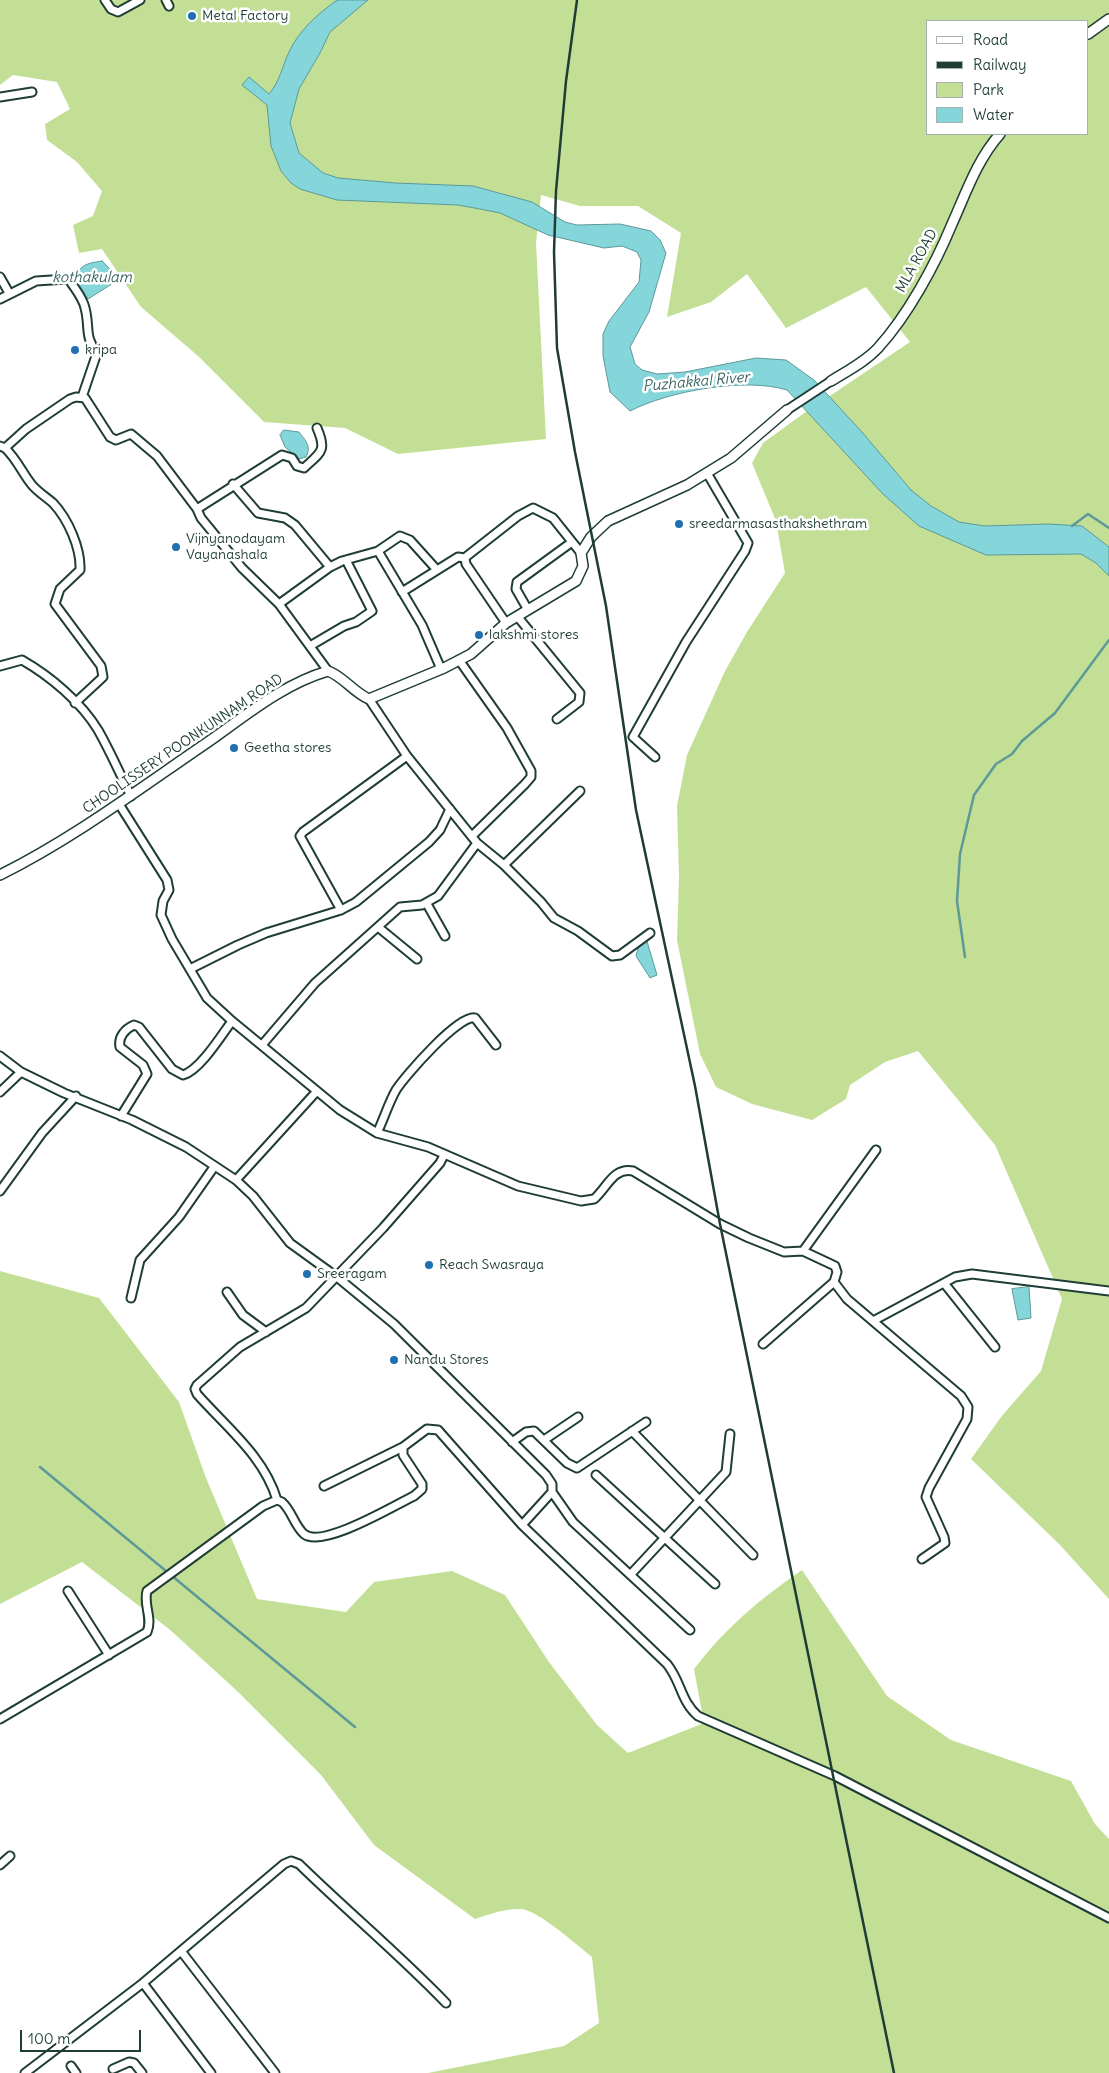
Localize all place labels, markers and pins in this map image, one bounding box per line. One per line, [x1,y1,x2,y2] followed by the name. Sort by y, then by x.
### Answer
[202,8,289,24] place label: Metal Factory
[186,10,198,22] marker: Metal Factory
[85,342,117,358] place label: kripa
[69,344,81,356] marker: kripa
[689,516,867,532] place label: sreedarmasasthakshethram
[673,518,685,530] marker: sreedarmasasthakshethram
[186,531,285,564] place label: Vijnyanodayam Vayanashala
[170,541,182,553] marker: Vijnyanodayam Vayanashala
[489,627,579,643] place label: lakshmi stores
[473,629,485,641] marker: lakshmi stores
[244,740,331,756] place label: Geetha stores
[228,742,240,754] marker: Geetha stores
[439,1257,544,1273] place label: Reach Swasraya
[423,1259,435,1271] marker: Reach Swasraya
[317,1266,387,1282] place label: Sreeragam
[301,1268,313,1280] marker: Sreeragam
[404,1352,489,1368] place label: Nandu Stores
[388,1354,400,1366] marker: Nandu Stores

